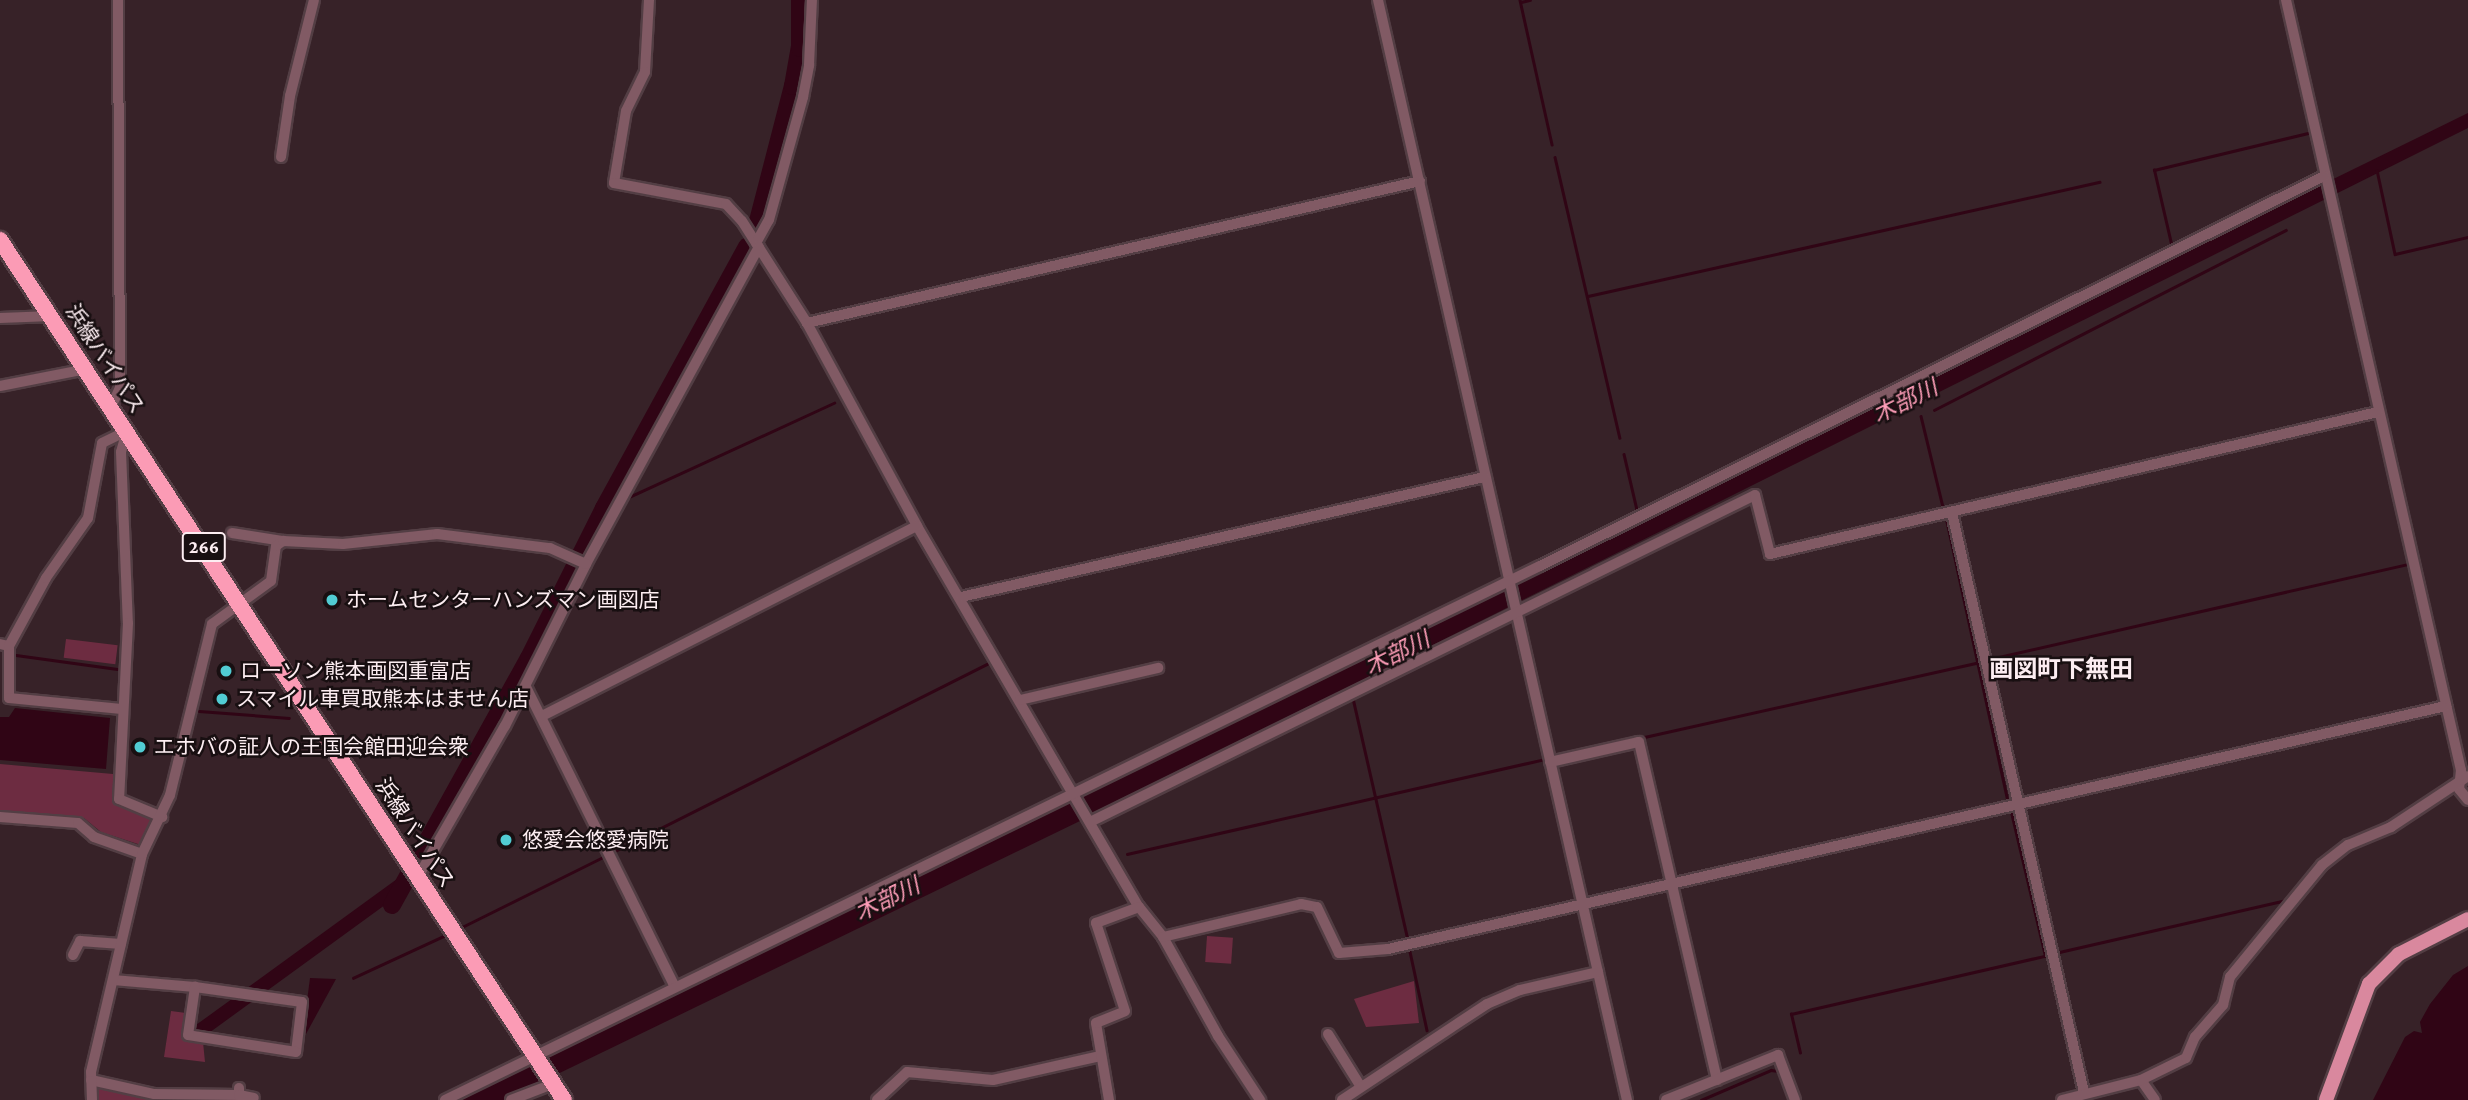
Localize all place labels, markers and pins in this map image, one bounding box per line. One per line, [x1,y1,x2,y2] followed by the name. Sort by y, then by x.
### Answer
[346,587,661,613] place label: ホームセンターハンズマン画図店
[324,592,340,608] marker: ホームセンターハンズマン画図店
[240,658,471,684] place label: ローソン熊本画図重富店
[218,663,234,679] marker: ローソン熊本画図重富店
[236,686,530,712] place label: スマイル車買取熊本はません店
[214,691,230,707] marker: スマイル車買取熊本はません店
[154,734,469,760] place label: エホバの証人の王国会館田迎会衆
[132,739,148,755] marker: エホバの証人の王国会館田迎会衆
[522,827,669,853] place label: 悠愛会悠愛病院
[496,830,516,850] marker: 悠愛会悠愛病院

